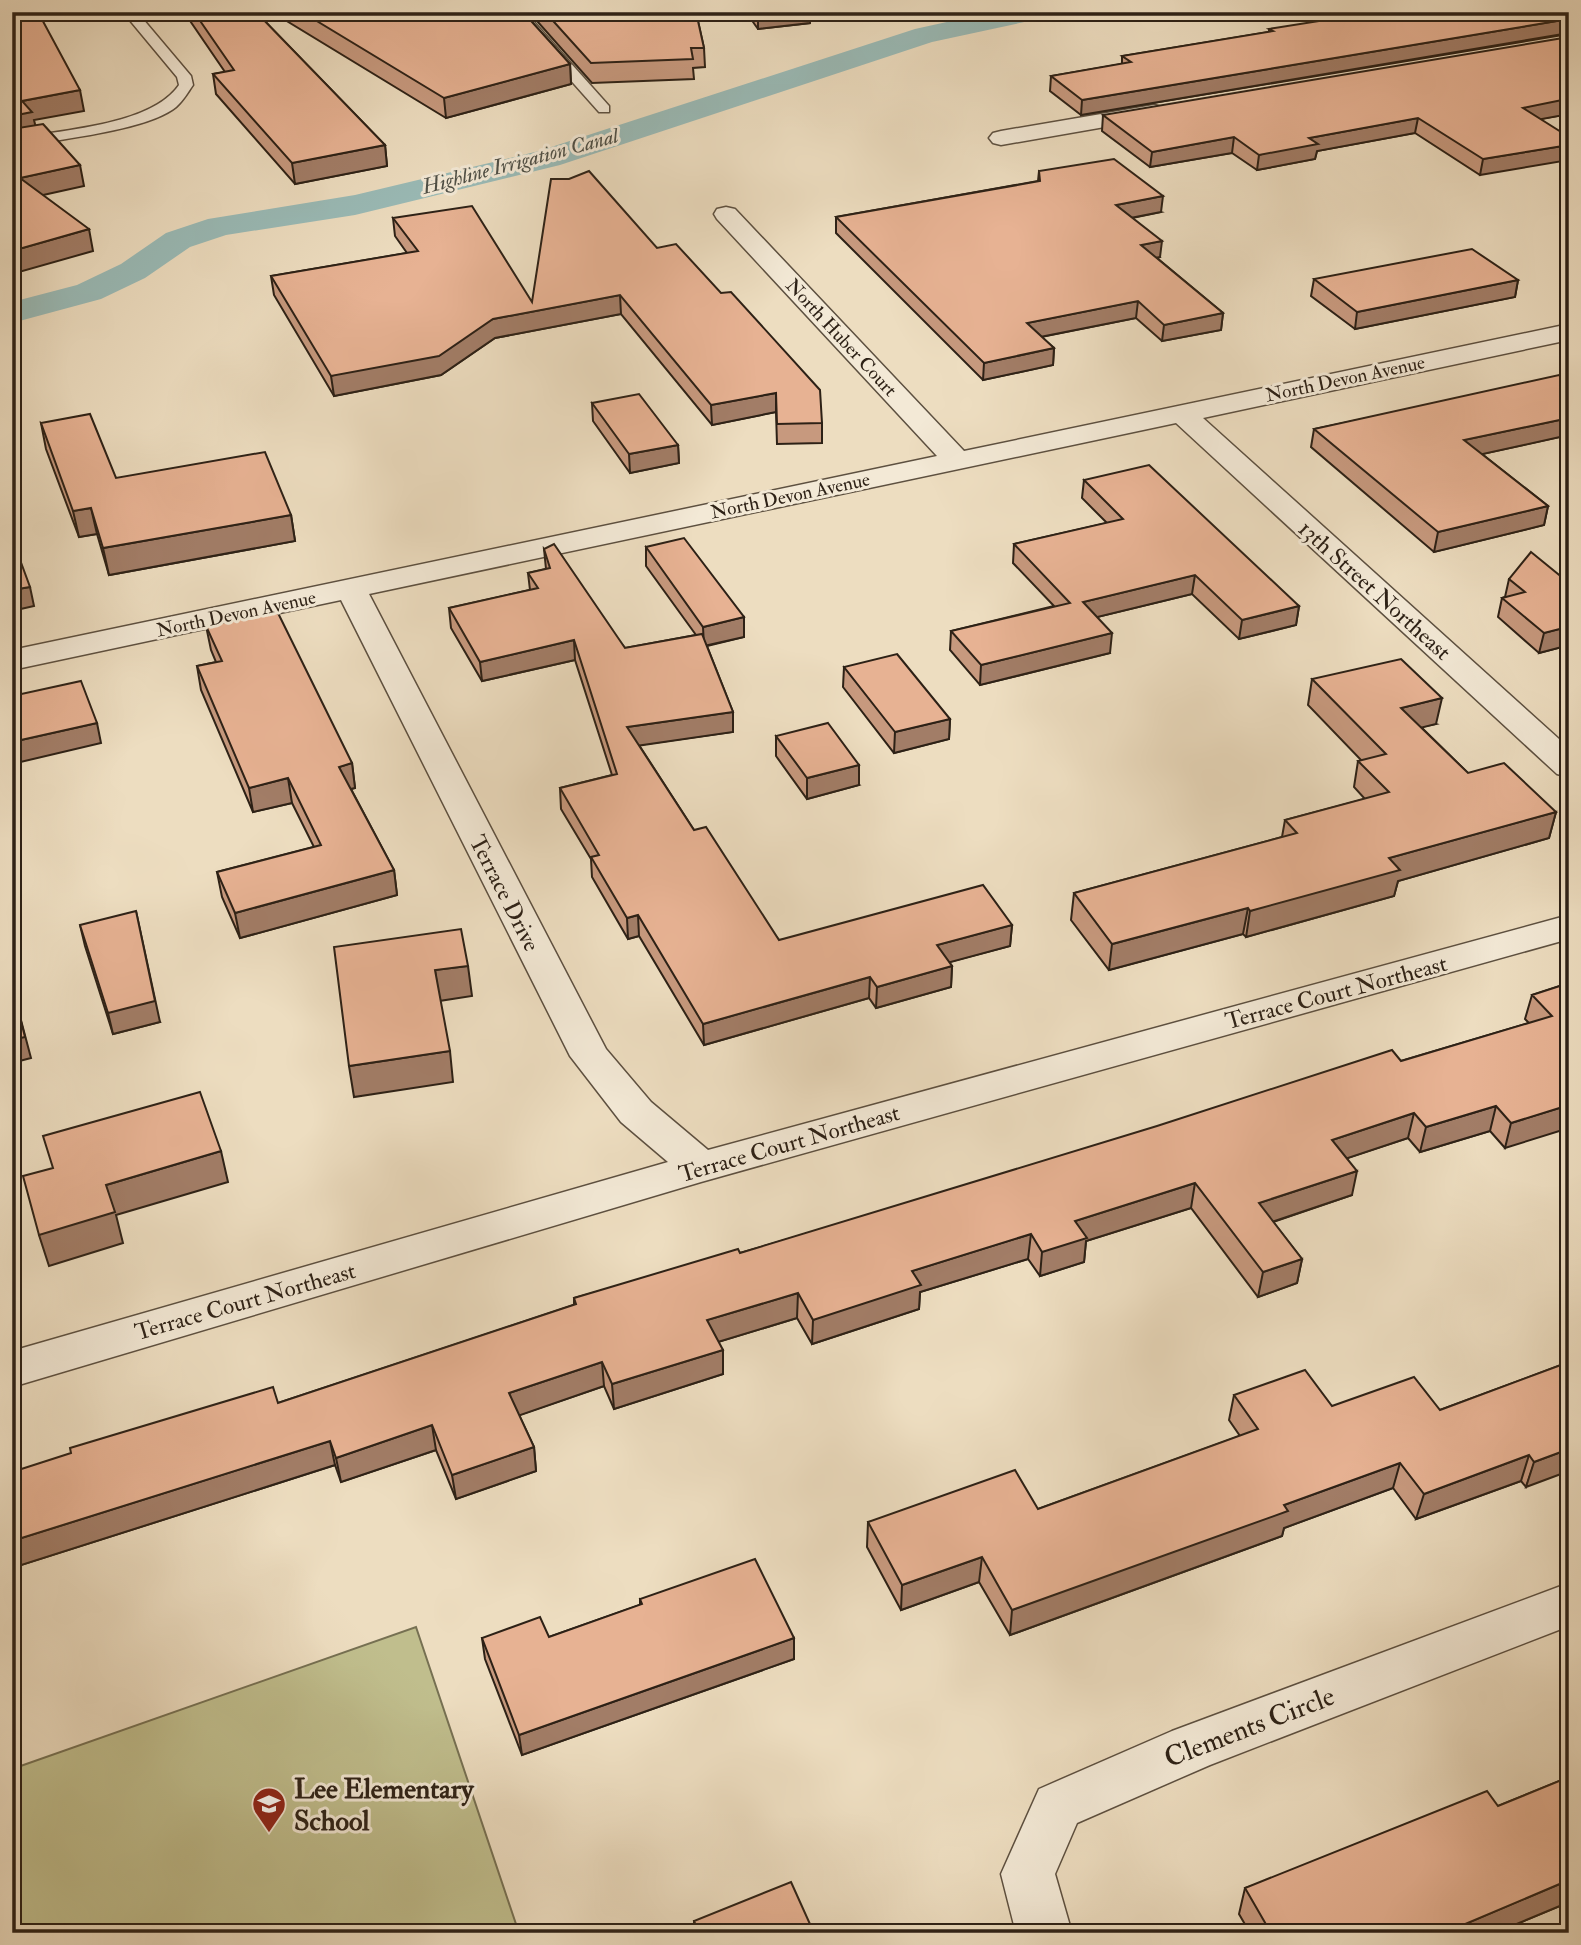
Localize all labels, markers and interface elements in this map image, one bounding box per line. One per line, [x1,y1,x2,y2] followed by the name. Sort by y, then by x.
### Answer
[418,122,623,201] water label: Highline Irrigation Canal
[780,274,902,402] street label: North Huber Court
[1263,350,1427,408] street label: North Devon Avenue
[708,467,872,525] street label: North Devon Avenue
[1292,514,1457,666] street label: 13th Street Northeast
[154,585,318,643] street label: North Devon Avenue
[463,830,546,957] street label: Terrace Drive
[1222,949,1450,1036] street label: Terrace Court Northeast
[675,1098,903,1189] street label: Terrace Court Northeast
[131,1256,359,1347] street label: Terrace Court Northeast
[1159,1679,1340,1776] street label: Clements Circle
[294,1772,475,1839] place label: Lee Elementary School
[250,1785,288,1834] school or university icon: Lee Elementary School

